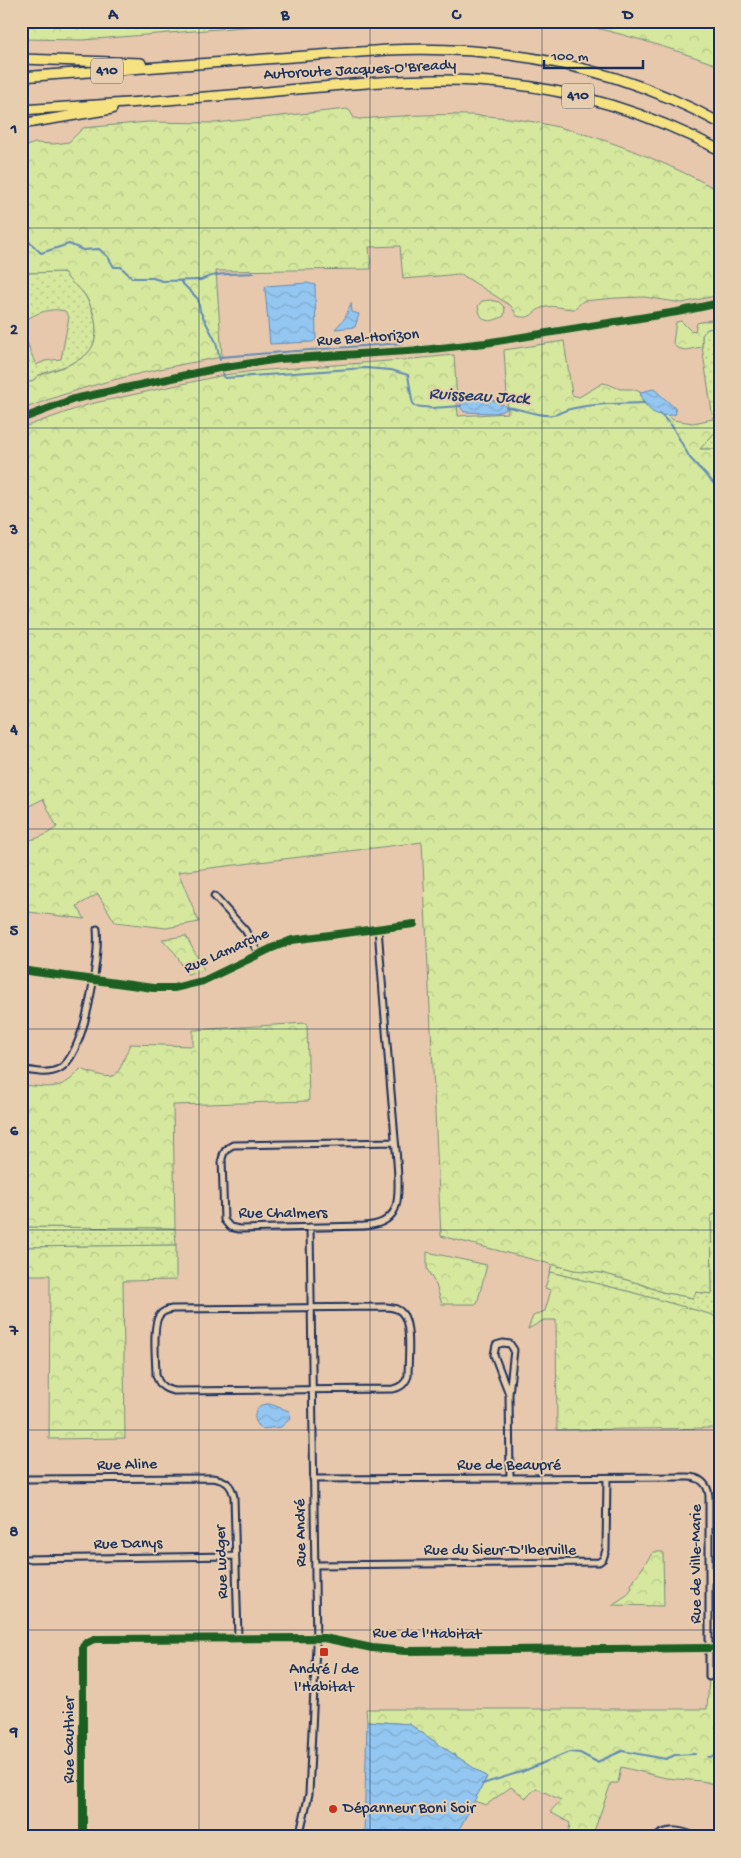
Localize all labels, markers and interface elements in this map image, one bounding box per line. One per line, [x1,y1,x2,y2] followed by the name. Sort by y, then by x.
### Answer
[107,7,119,26] text: A
[280,7,290,26] text: B
[451,7,462,26] text: C
[621,7,634,26] text: D
[544,38,642,70] scale bar
[550,48,589,66] text: 100 m
[263,56,457,86] street label: Autoroute Jacques-O'Bready
[91,58,123,84] road number: 410
[562,84,594,108] road number: 410
[10,121,17,140] text: 1
[10,322,18,341] text: 2
[316,326,420,352] street label: Rue Bel-Horizon
[428,384,532,410] water label: Ruisseau Jack
[9,522,18,541] text: 3
[9,722,18,741] text: 4
[10,923,19,942] text: 5
[182,925,273,979] street label: Rue Lamarche
[10,1123,19,1142] text: 6
[239,1205,329,1224] street label: Rue Chalmers
[9,1323,19,1342] text: 7
[97,1456,158,1476] street label: Rue Aline
[457,1457,562,1476] street label: Rue de Beaupré
[292,1498,312,1567] street label: Rue André
[688,1504,707,1624] street label: Rue de Ville-Marie
[10,1524,19,1543] text: 8
[212,1524,234,1599] street label: Rue Ludger
[94,1535,164,1555] street label: Rue Danys
[424,1542,577,1561] street label: Rue du Sieur-D'Iberville
[372,1625,483,1645] street label: Rue de l'Habitat
[318,1646,330,1658] marker: André / de l'Habitat
[289,1661,359,1698] place label: André / de l'Habitat
[61,1695,80,1783] street label: Rue Gauthier
[9,1724,18,1743] text: 9
[342,1800,476,1819] place label: Dépanneur Boni Soir
[327,1803,339,1815] marker: Dépanneur Boni Soir

